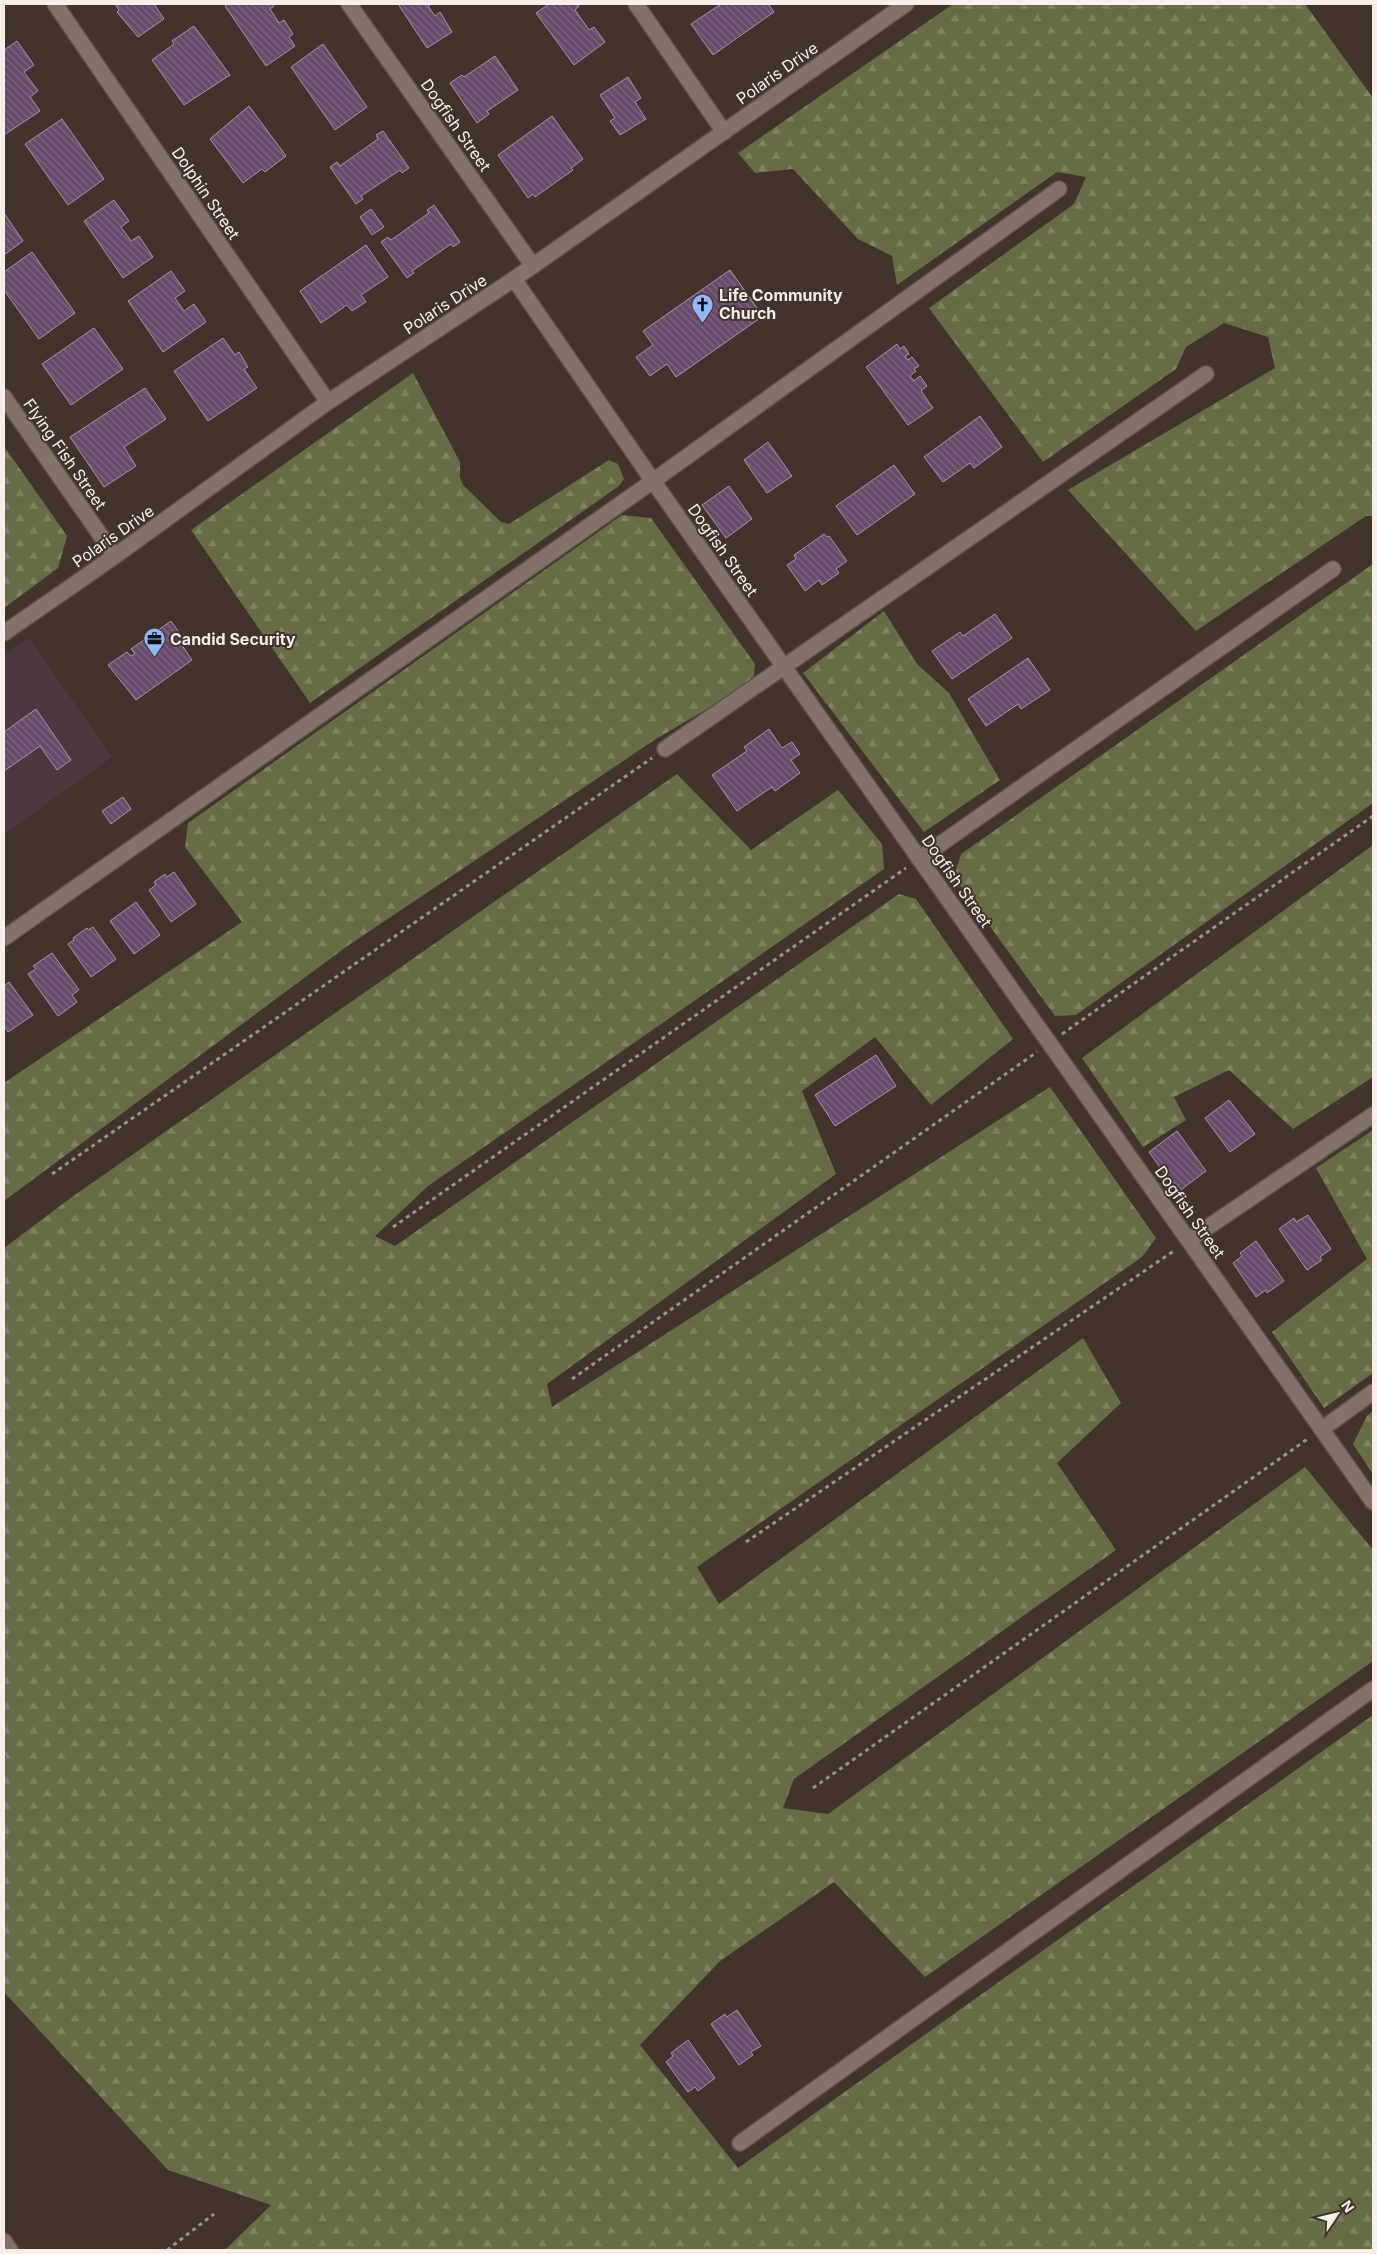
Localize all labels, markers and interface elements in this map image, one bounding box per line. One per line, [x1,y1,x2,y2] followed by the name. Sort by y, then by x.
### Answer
[732,37,822,109] street label: Polaris Drive
[417,75,495,175] street label: Dogfish Street
[168,143,244,243] street label: Dolphin Street
[400,270,490,338] street label: Polaris Drive
[719,285,843,323] place label: Life Community Church
[691,292,715,323] church icon: Life Community Church
[19,395,111,513] street label: Flying Fish Street
[68,500,158,572] street label: Polaris Drive
[684,500,762,600] street label: Dogfish Street
[142,627,166,658] office icon: Candid Security
[170,629,296,649] place label: Candid Security
[918,831,996,931] street label: Dogfish Street
[1151,1162,1229,1262] street label: Dogfish Street
[1312,2189,1362,2239] north arrow
[1338,2197,1358,2216] text: N

